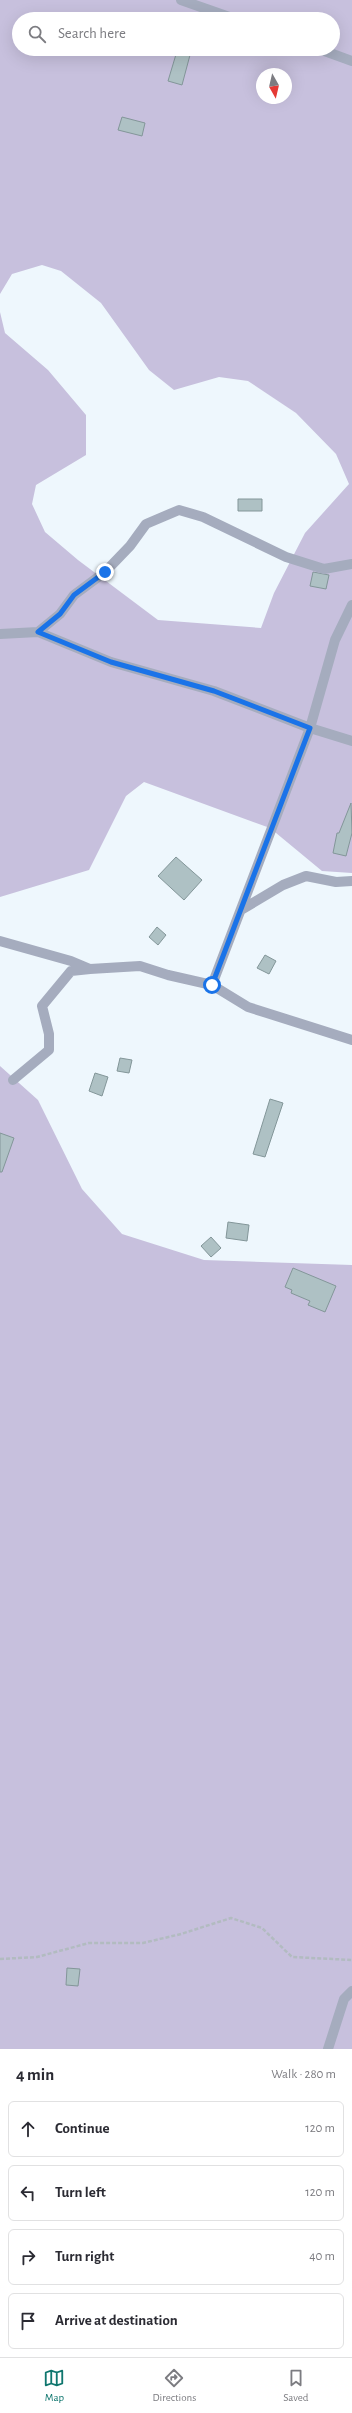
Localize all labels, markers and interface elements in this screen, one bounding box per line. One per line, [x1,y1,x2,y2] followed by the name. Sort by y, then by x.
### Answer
[12,12,340,56] search box
[26,23,48,45] icon: search
[58,26,126,41] text: Search here
[256,68,292,104] north arrow
[96,563,114,581] route end
[203,976,221,994] route start
[16,2066,54,2083] text: 4 min
[271,2068,336,2081] text: Walk · 280 m
[17,2118,39,2140] icon: ahead
[55,2121,110,2136] text: Continue
[305,2122,335,2135] text: 120 m
[17,2182,39,2204] icon: left
[55,2185,106,2200] text: Turn left
[305,2186,335,2199] text: 120 m
[17,2246,39,2268] icon: right
[55,2249,114,2264] text: Turn right
[309,2250,335,2263] text: 40 m
[17,2310,39,2332] icon: arrive
[55,2313,178,2328] text: Arrive at destination
[43,2367,65,2404] tab: Map
[152,2367,196,2404] tab: Directions
[283,2367,308,2404] tab: Saved

